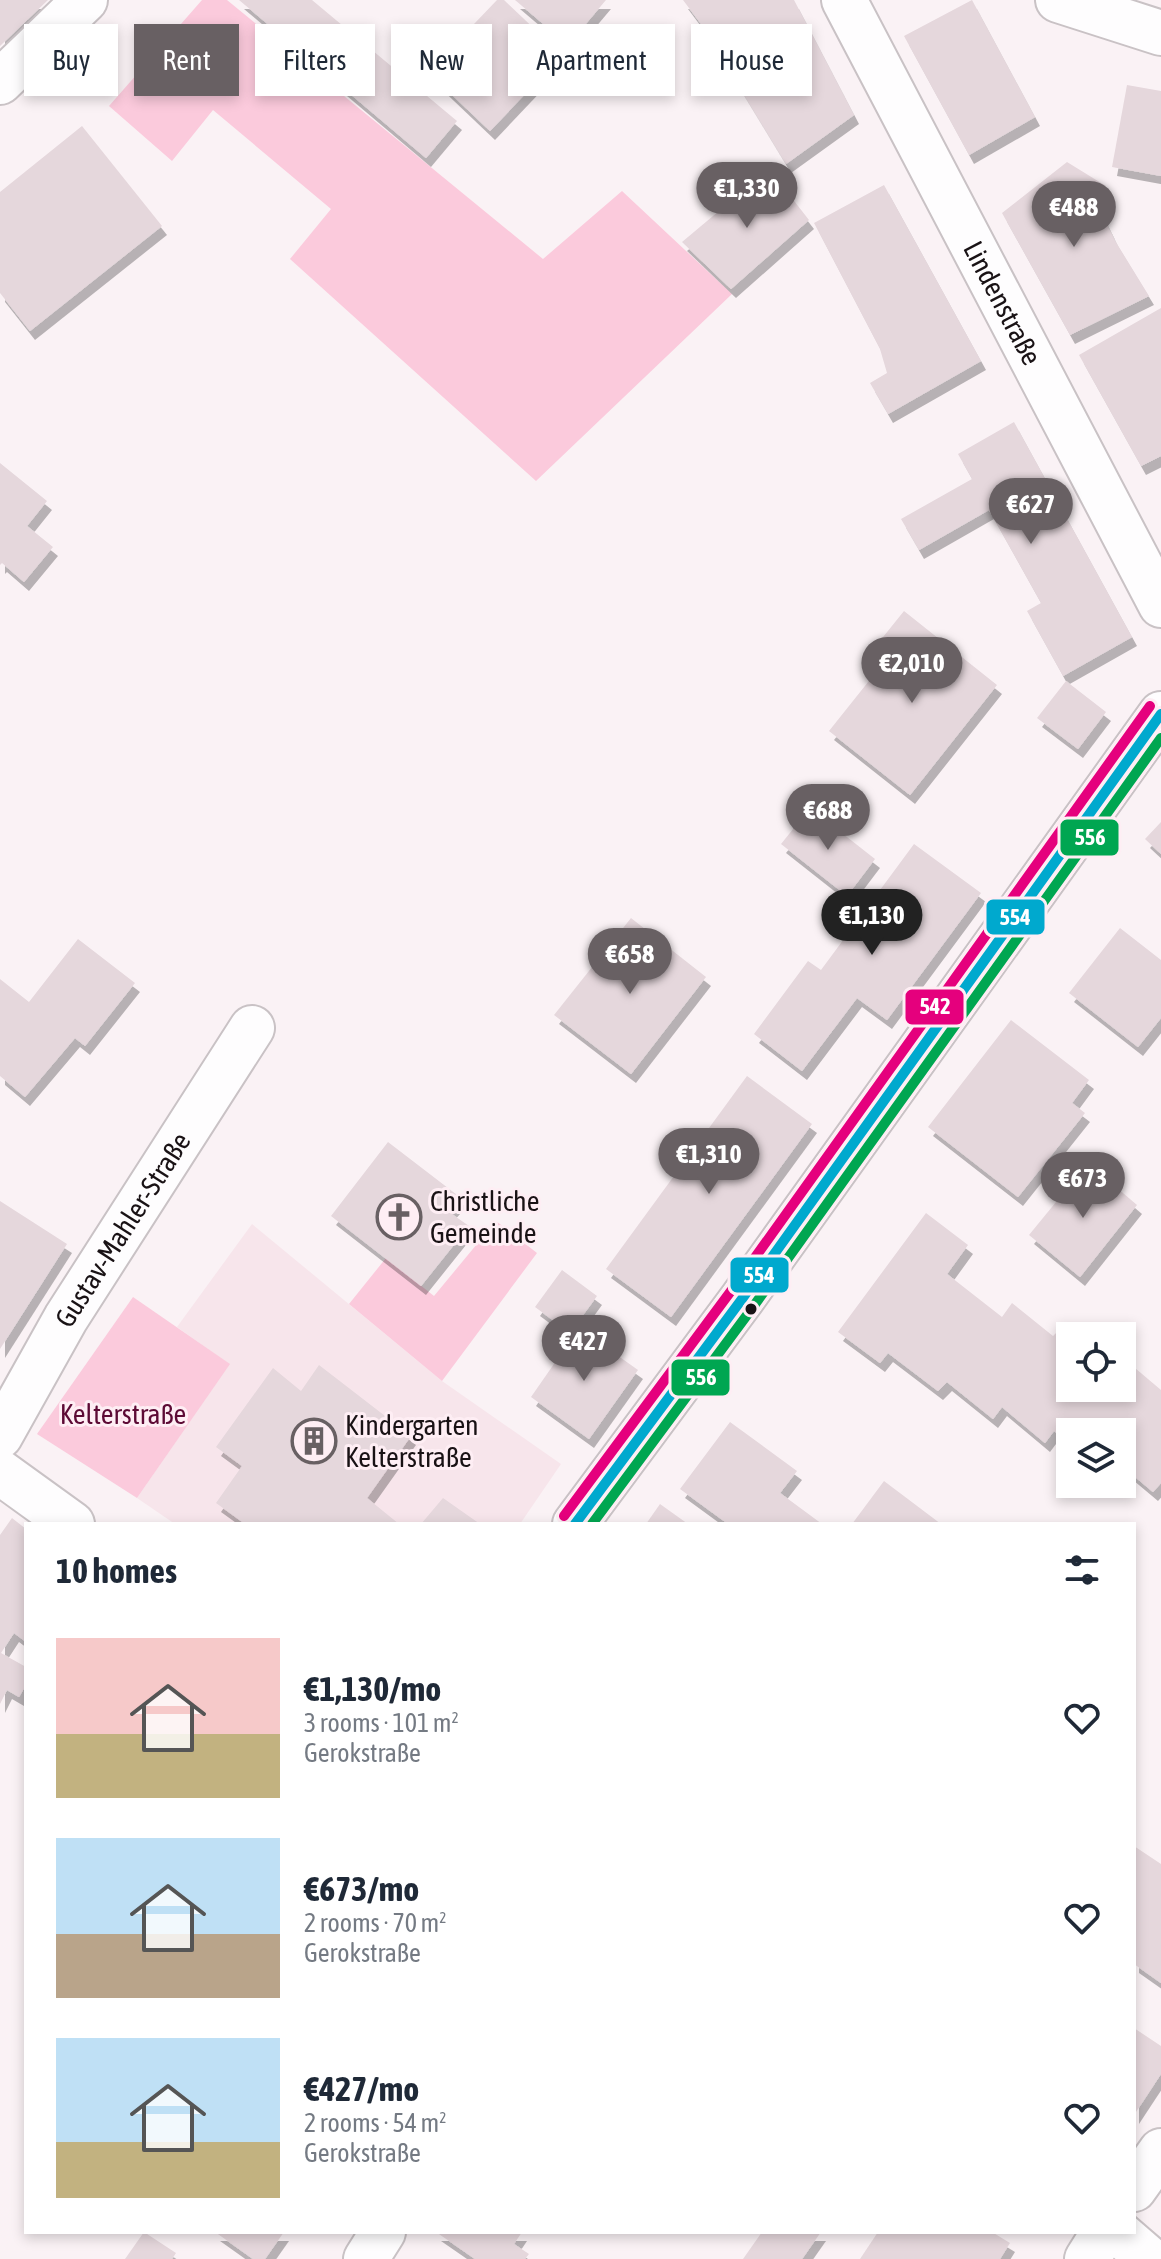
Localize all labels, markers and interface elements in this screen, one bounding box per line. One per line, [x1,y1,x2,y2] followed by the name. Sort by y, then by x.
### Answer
[24,24,118,96] chip: Buy
[134,24,239,96] chip: Rent
[255,24,375,96] chip: Filters
[391,24,492,96] chip: New
[508,24,675,96] chip: Apartment
[691,24,812,96] chip: House
[682,162,812,230] pin: €1,330
[714,173,780,203] text: €1,330
[1027,181,1121,249] pin: €488
[1050,192,1098,222] text: €488
[957,236,1048,370] street label: Lindenstraße
[984,478,1078,546] pin: €627
[1007,489,1055,519] text: €627
[847,637,977,705] pin: €2,010
[879,648,945,678] text: €2,010
[781,784,875,852] pin: €688
[804,795,852,825] text: €688
[1059,818,1120,857] line badge: 556
[1074,824,1106,850] text: 556
[807,889,937,957] pin: €1,130
[985,898,1046,936] line badge: 554
[839,900,905,930] text: €1,130
[999,904,1031,930] text: 554
[583,928,677,996] pin: €658
[606,939,654,969] text: €658
[904,988,965,1026] line badge: 542
[919,993,951,1019] text: 542
[48,1126,197,1333] street label: Gustav-Mahler-Straße
[644,1128,774,1196] pin: €1,310
[676,1139,742,1169] text: €1,310
[1036,1152,1130,1220] pin: €673
[1059,1163,1107,1193] text: €673
[430,1185,539,1249] place label: Christliche Gemeinde
[375,1193,423,1241] church icon: Christliche Gemeinde
[729,1256,790,1294] line badge: 554
[743,1262,775,1288] text: 554
[743,1301,759,1317] unlabelled marker
[537,1315,631,1383] pin: €427
[1056,1322,1136,1498] map controls
[1056,1322,1136,1402] button: locate
[560,1326,608,1356] text: €427
[670,1358,731,1397] line badge: 556
[685,1364,717,1390] text: 556
[60,1398,186,1430] park label: Kelterstraße
[345,1409,479,1473] place label: Kindergarten Kelterstraße
[290,1417,338,1465] building icon: Kindergarten Kelterstraße
[1056,1418,1136,1498] button: layers
[1060,1548,1104,1592] icon: filters
[56,1551,177,1590] text: 10 homes
[304,1669,441,1708] text: €1,130/mo
[120,1670,216,1766] icon: home
[1060,1696,1104,1740] icon: heart
[304,1708,459,1738] text: 3 rooms · 101 m²
[304,1738,421,1768] text: Gerokstraße
[304,1869,419,1908] text: €673/mo
[120,1870,216,1966] icon: home
[1060,1896,1104,1940] icon: heart
[304,1908,446,1938] text: 2 rooms · 70 m²
[304,1938,421,1968] text: Gerokstraße
[304,2069,419,2108] text: €427/mo
[120,2070,216,2166] icon: home
[1060,2096,1104,2140] icon: heart
[304,2108,446,2138] text: 2 rooms · 54 m²
[304,2138,421,2168] text: Gerokstraße

